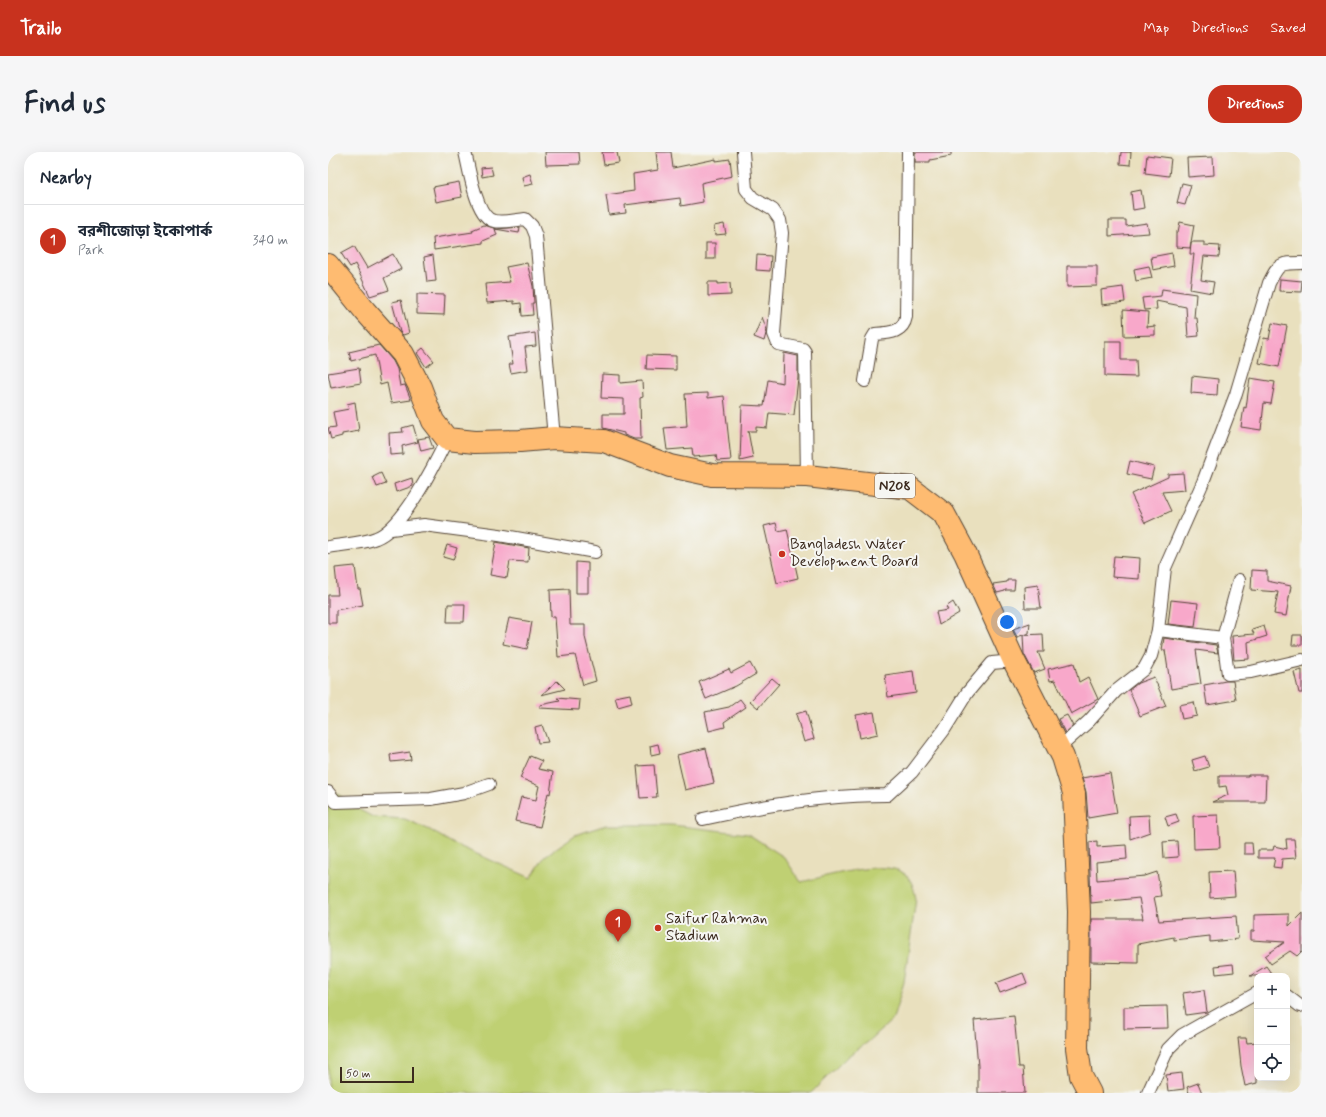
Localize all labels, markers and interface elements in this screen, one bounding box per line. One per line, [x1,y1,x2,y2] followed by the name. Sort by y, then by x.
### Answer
[20,16,62,41] text: Trailo
[1143,19,1169,37] text: Map
[1191,19,1249,37] text: Directions
[1271,19,1306,37] text: Saved
[1208,85,1302,123] button: Directions
[24,86,105,123] text: Find us
[40,167,92,189] text: Nearby
[78,222,212,242] text: বরশীজোড়া ইকোপার্ক
[50,232,56,249] text: 1
[253,232,288,249] text: 340 m
[78,242,104,259] text: Park
[875,474,915,498] road number: N208
[790,535,918,572] place label: Bangladesh Water Development Board
[777,549,787,559] marker: Bangladesh Water Development Board
[997,612,1017,632] your location
[605,909,631,942] pin: 1
[666,909,767,946] place label: Saifur Rahman Stadium
[653,923,663,933] marker: Saifur Rahman Stadium
[1254,973,1290,1081] map controls
[1254,973,1290,1009] button: +
[1254,1009,1290,1045] button: −
[1254,1045,1290,1081] button: locate
[340,1065,414,1084] scale bar
[346,1067,371,1081] text: 50 m

